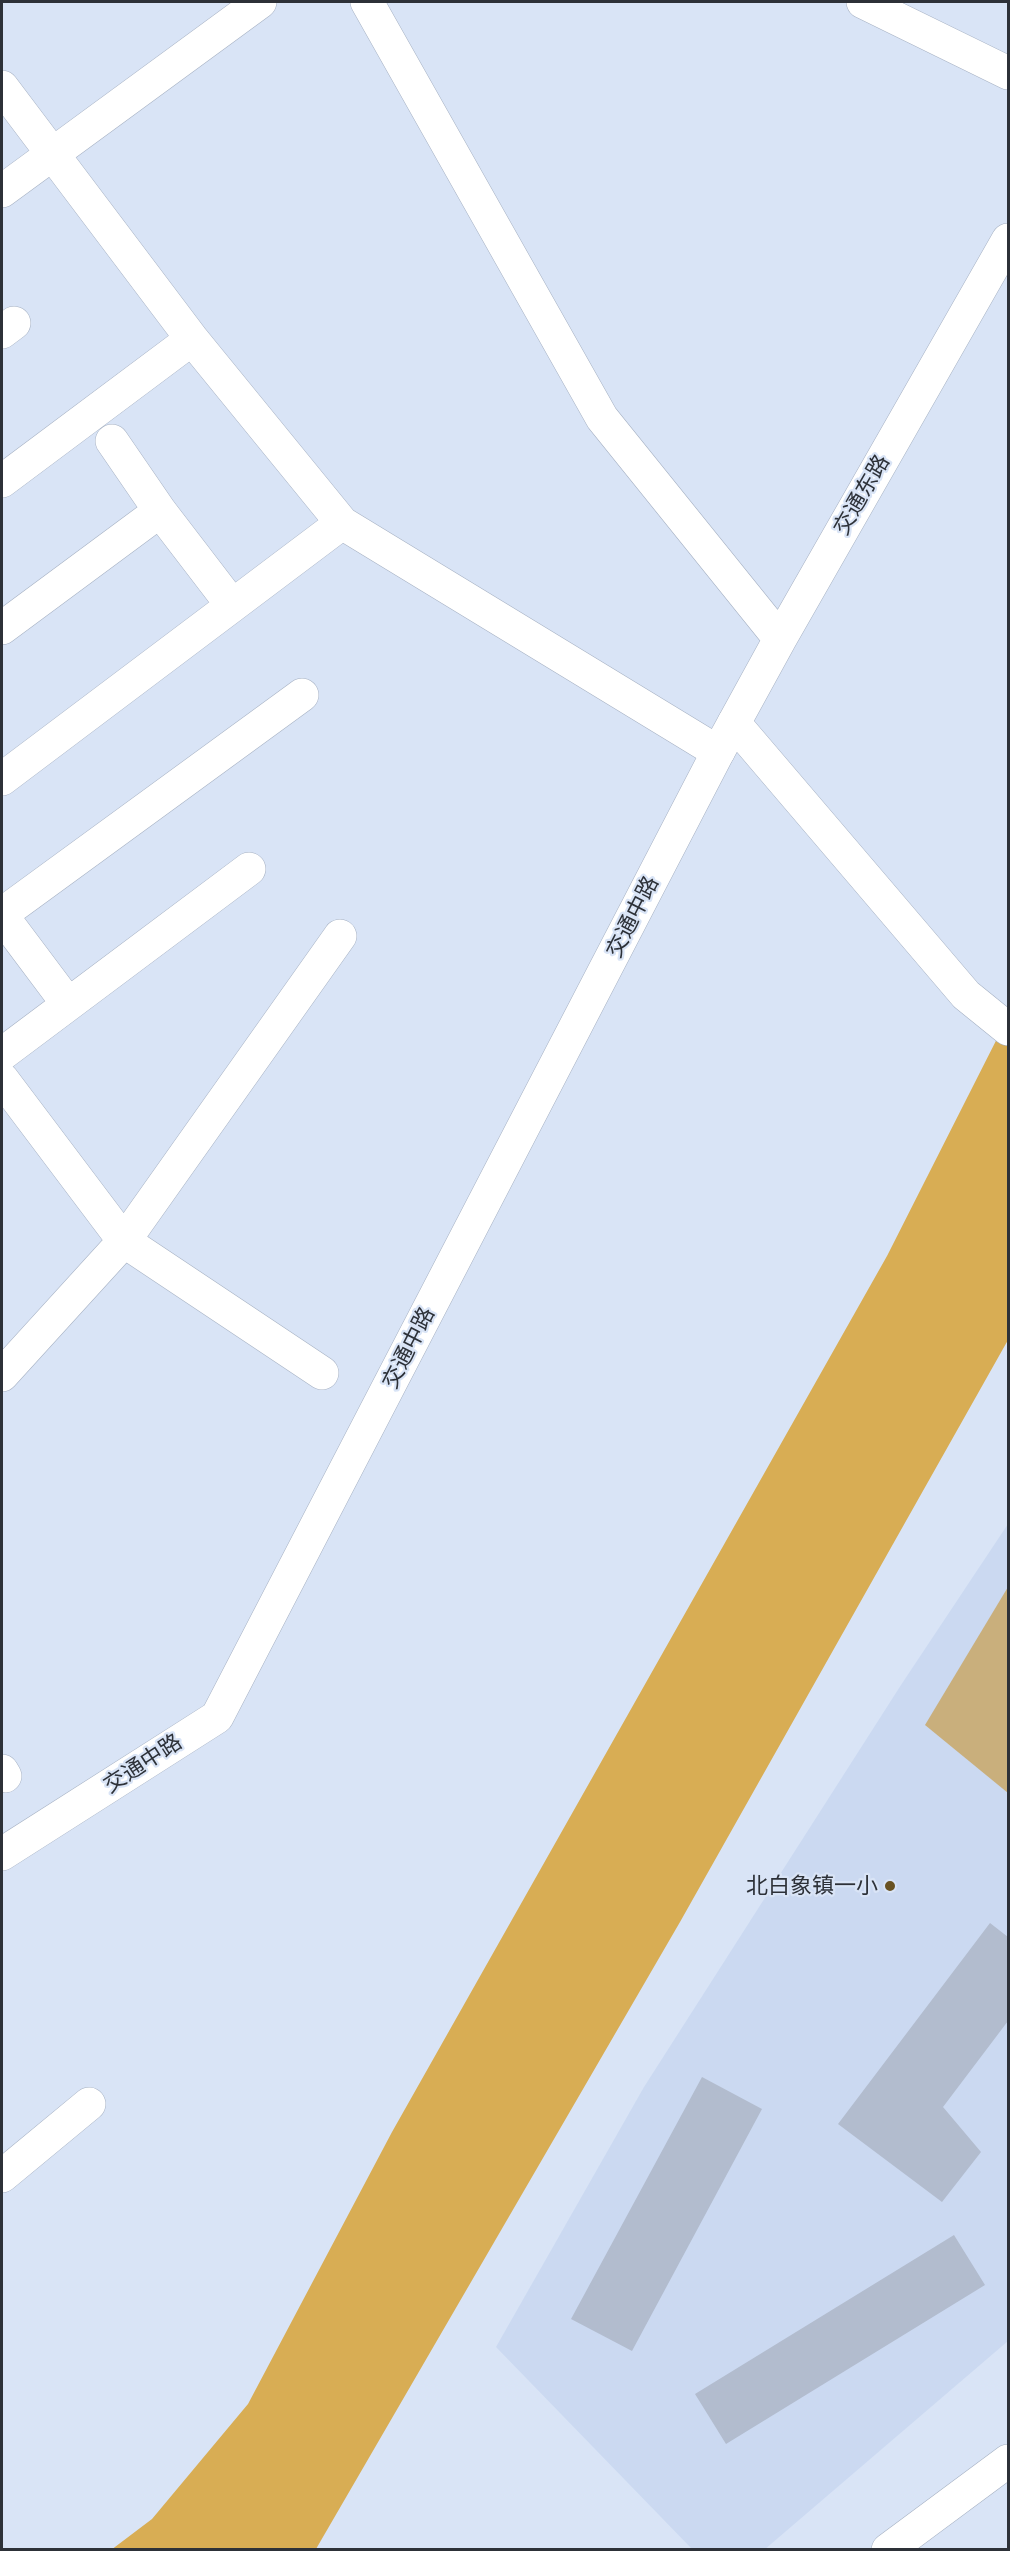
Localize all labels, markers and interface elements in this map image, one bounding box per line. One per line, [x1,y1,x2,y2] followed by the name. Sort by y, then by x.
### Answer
[829,450,895,540] street label: 交通东路
[601,872,665,962] street label: 交通中路
[377,1303,441,1393] street label: 交通中路
[99,1729,187,1799] street label: 交通中路
[746,1873,878,1899] place label: 北白象镇一小
[883,1879,897,1893] marker: 北白象镇一小

